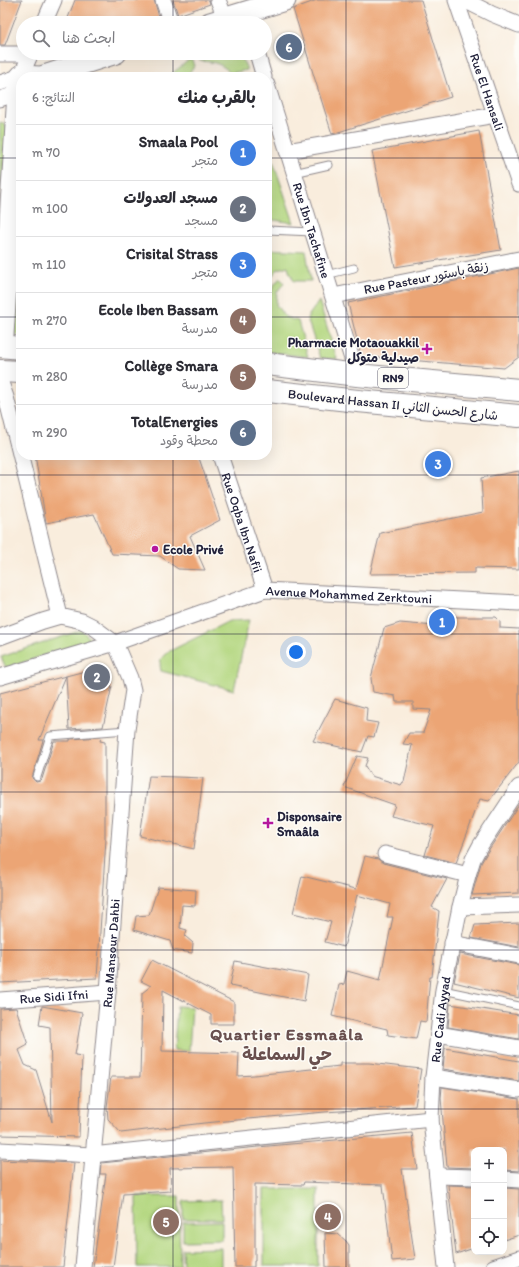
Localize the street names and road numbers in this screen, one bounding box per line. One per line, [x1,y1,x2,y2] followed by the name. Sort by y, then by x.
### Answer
[467,51,507,132] street label: Rue El Hansali
[290,181,333,280] street label: Rue Ibn Tachafine
[362,258,490,298] street label: Rue Pasteur زنقة باستور
[378,368,408,388] road number: RN9
[287,386,499,427] street label: Boulevard Hassan II شارع الحسن الثاني
[218,471,266,574] street label: Rue Oqba Ibn Nafii
[265,583,432,607] street label: Avenue Mohammed Zerktouni
[100,898,123,1008] street label: Rue Mansour Dahbi
[428,975,454,1063] street label: Rue Cadi Ayyad
[19,986,89,1007] street label: Rue Sidi Ifni

